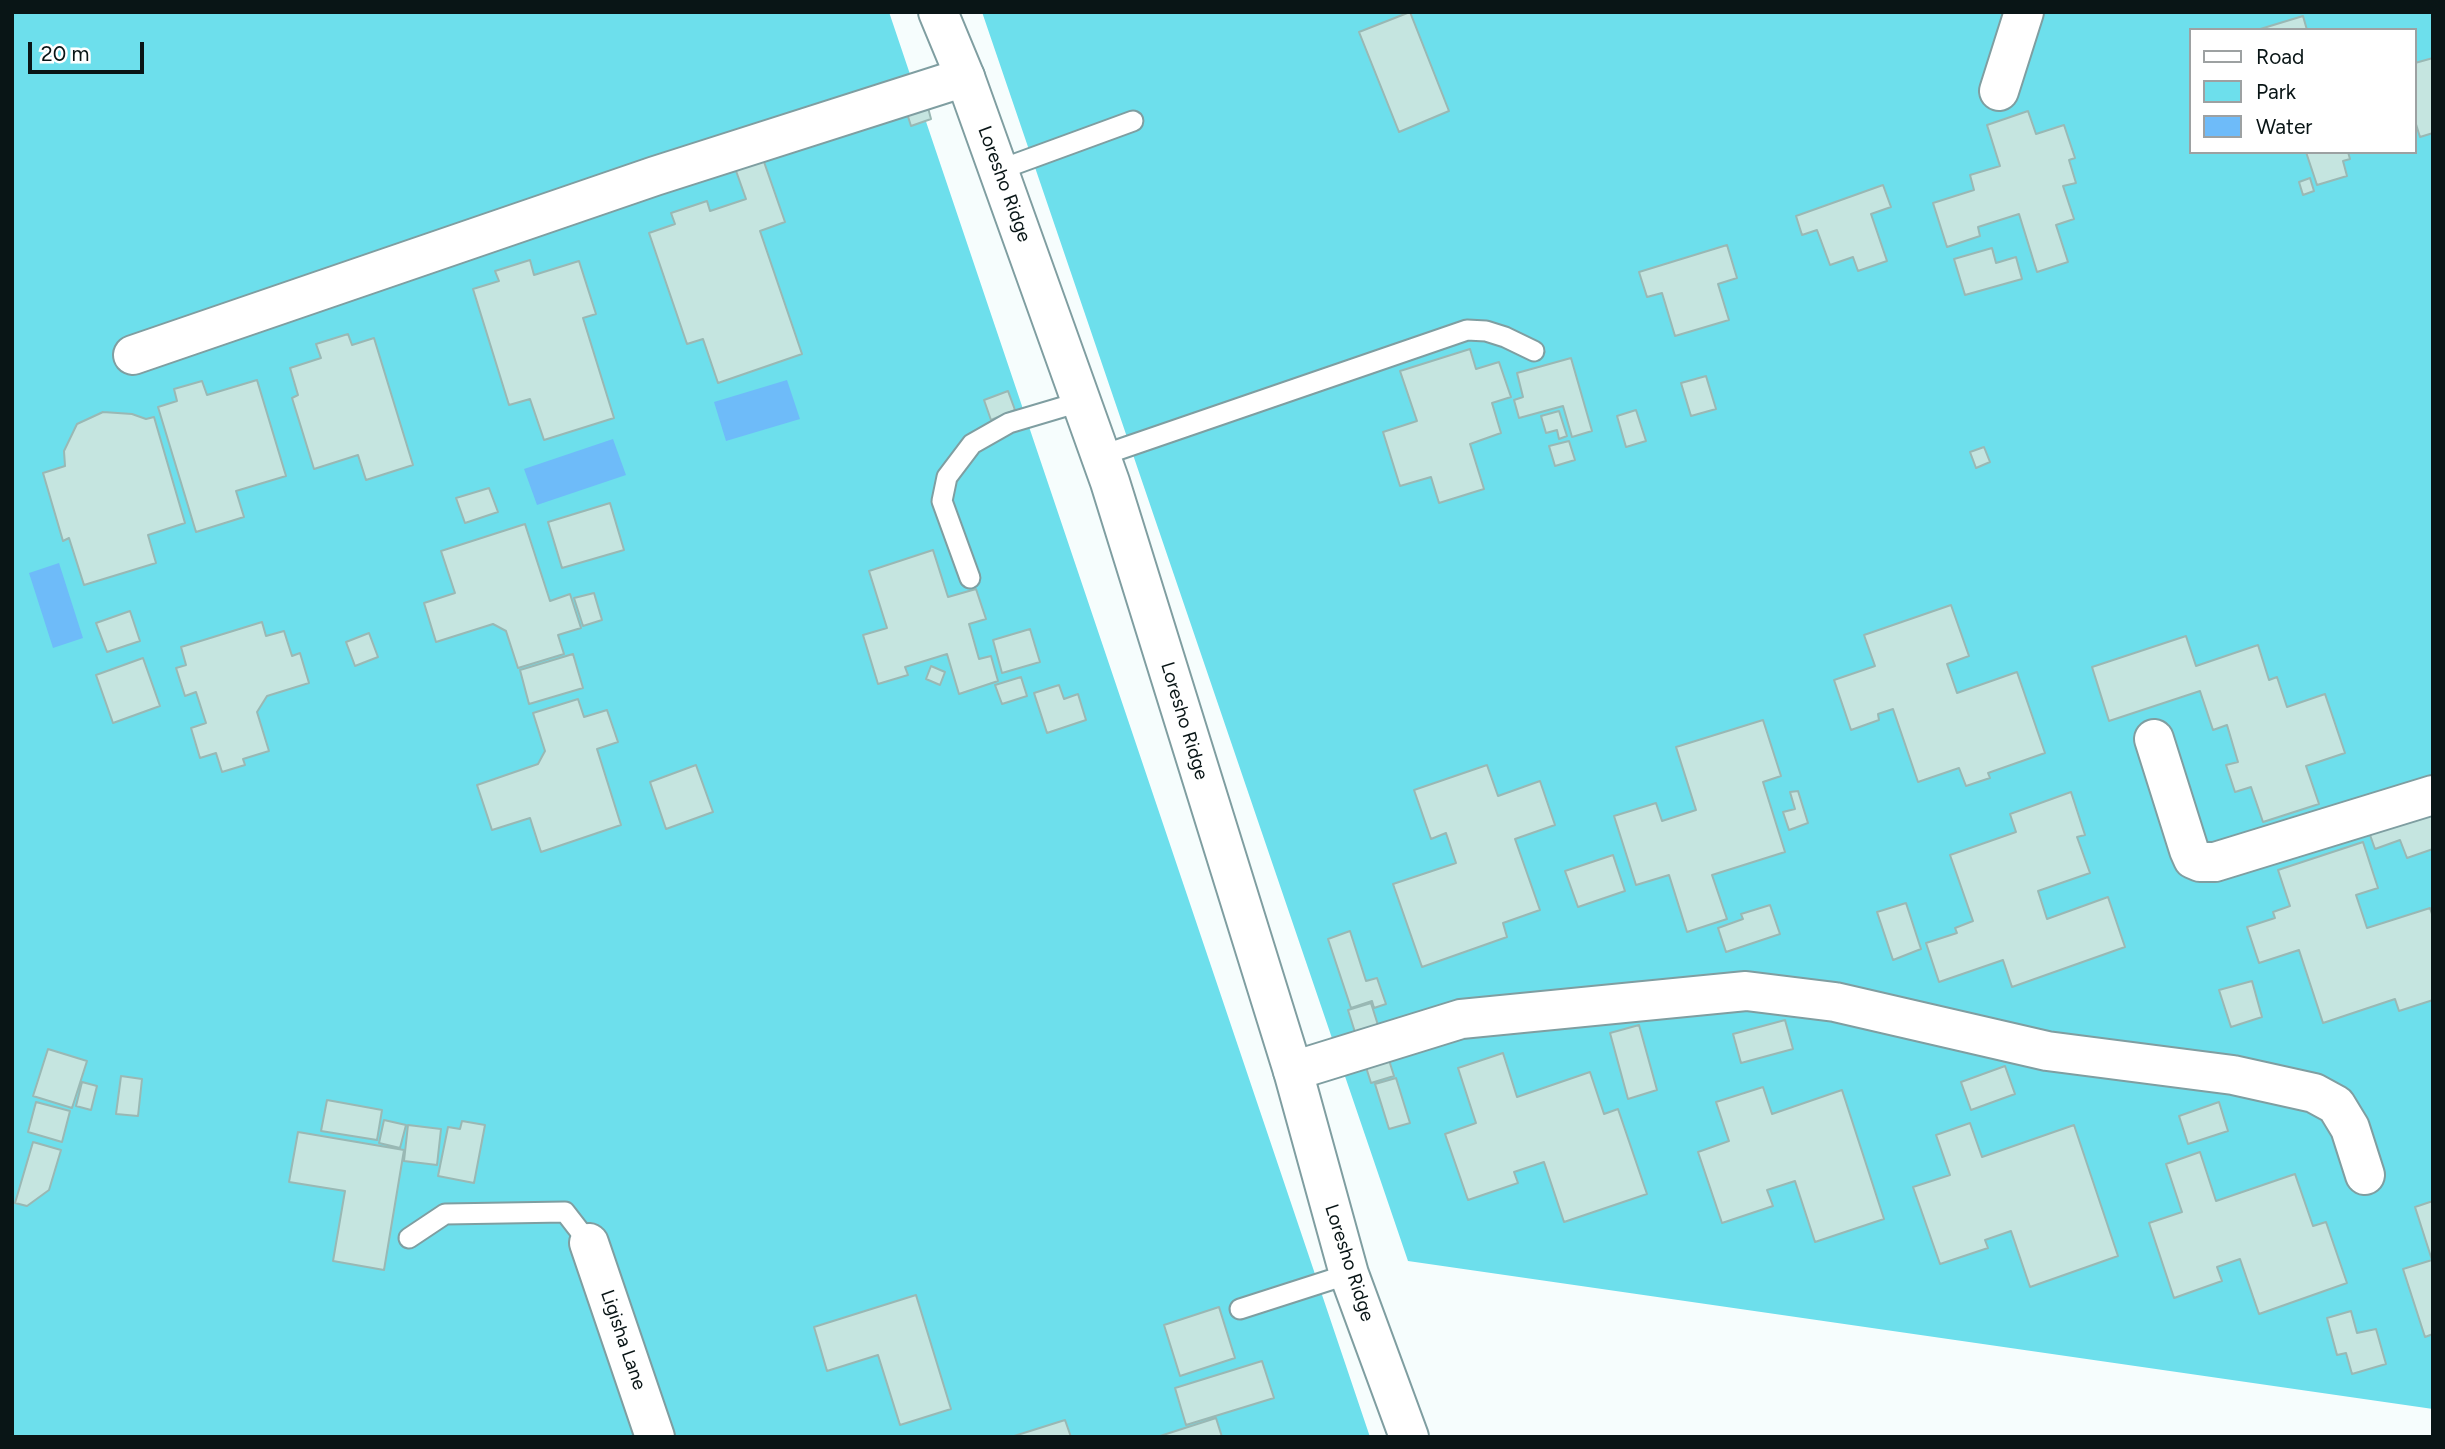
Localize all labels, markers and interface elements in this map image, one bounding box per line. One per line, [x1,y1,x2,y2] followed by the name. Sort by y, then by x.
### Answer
[32,28,147,72] scale bar
[2190,28,2417,154] legend
[41,41,89,66] text: 20 m
[2256,44,2304,69] text: Road
[2256,79,2296,104] text: Park
[2256,114,2312,139] text: Water
[972,123,1036,245] street label: Loresho Ridge
[1155,659,1213,783] street label: Loresho Ridge
[1319,1202,1379,1324] street label: Loresho Ridge
[595,1287,651,1393] street label: Ligisha Lane

